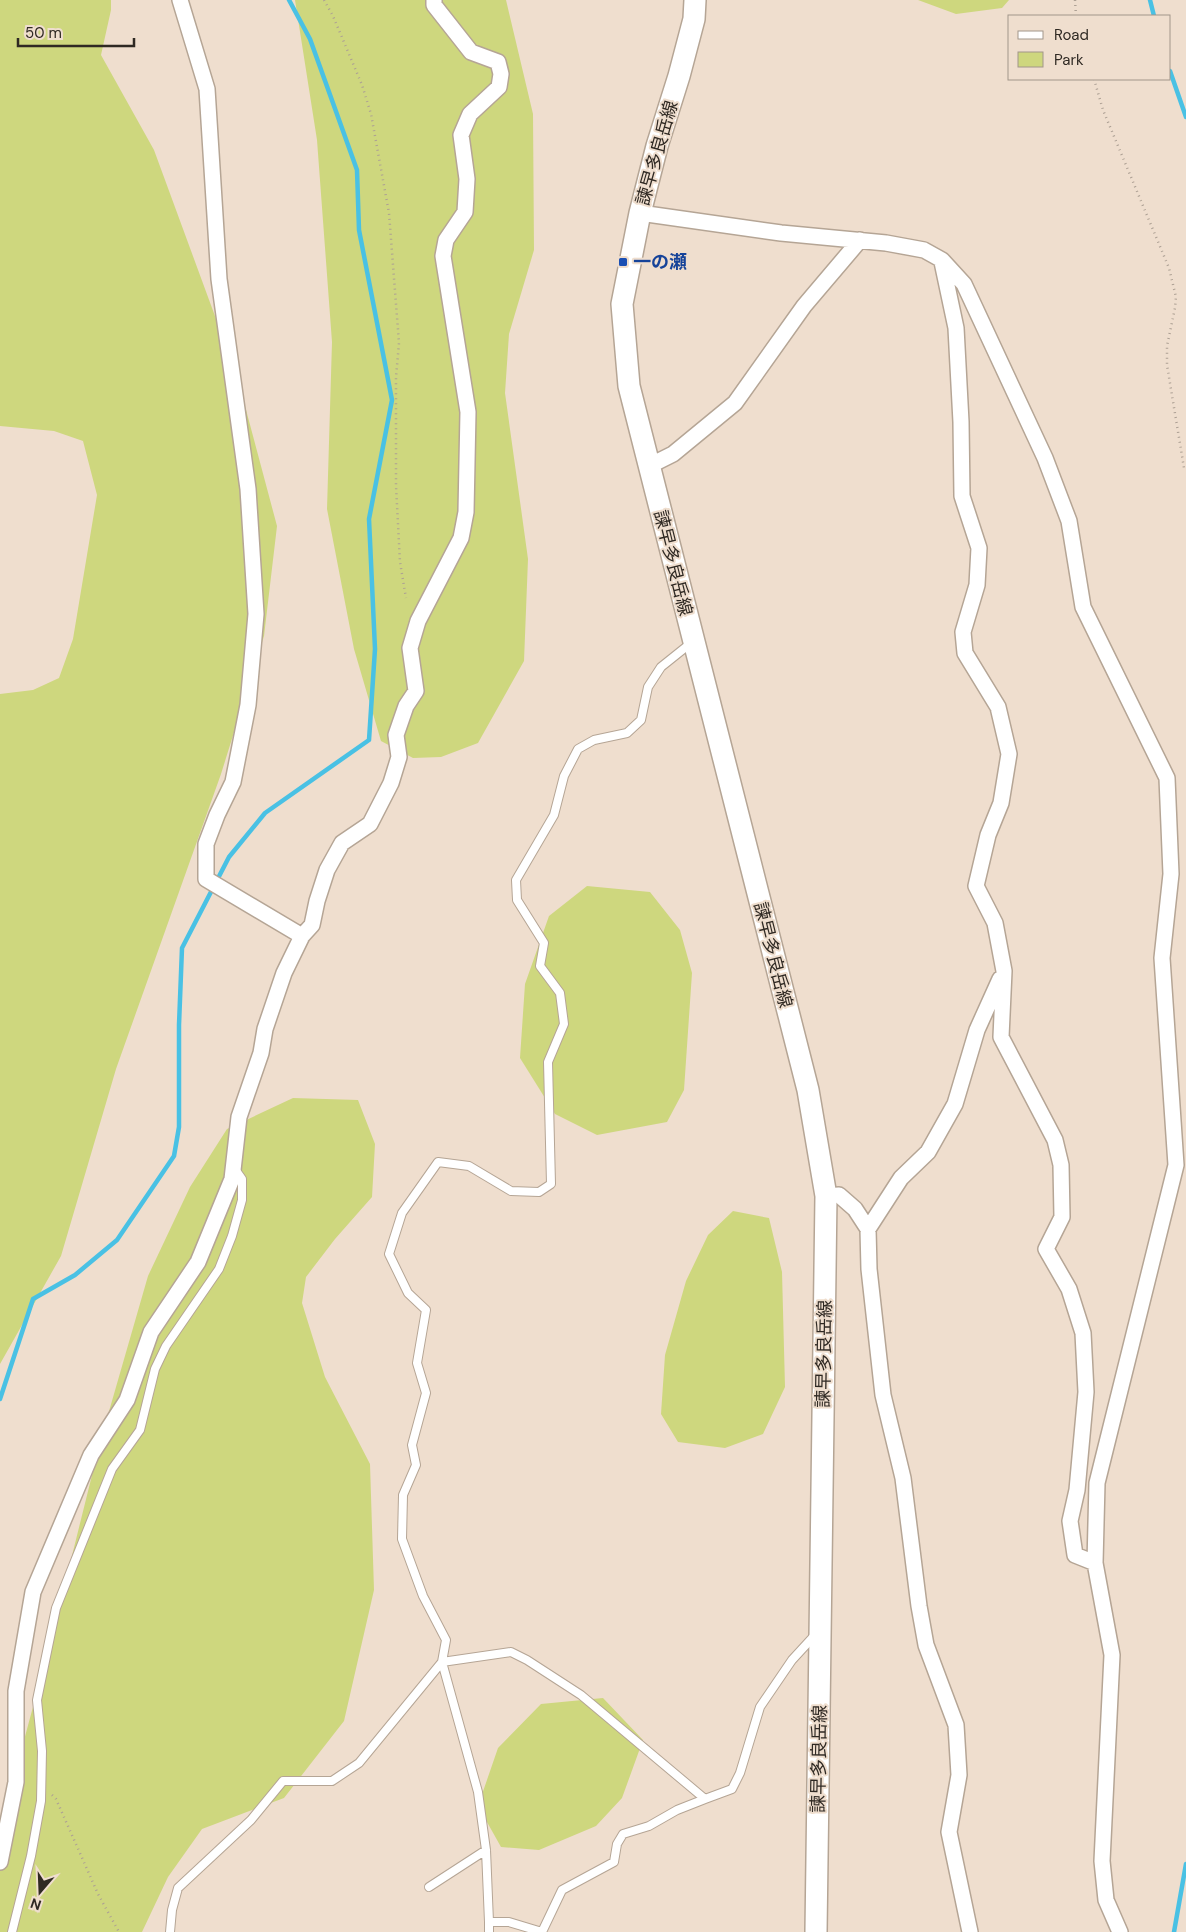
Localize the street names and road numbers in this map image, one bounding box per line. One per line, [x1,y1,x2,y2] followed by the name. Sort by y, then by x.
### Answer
[631,98,683,208] street label: 諫早多良岳線
[648,508,698,618] street label: 諫早多良岳線
[748,900,798,1010] street label: 諫早多良岳線
[811,1300,837,1408] street label: 諫早多良岳線
[806,1705,832,1813] street label: 諫早多良岳線

